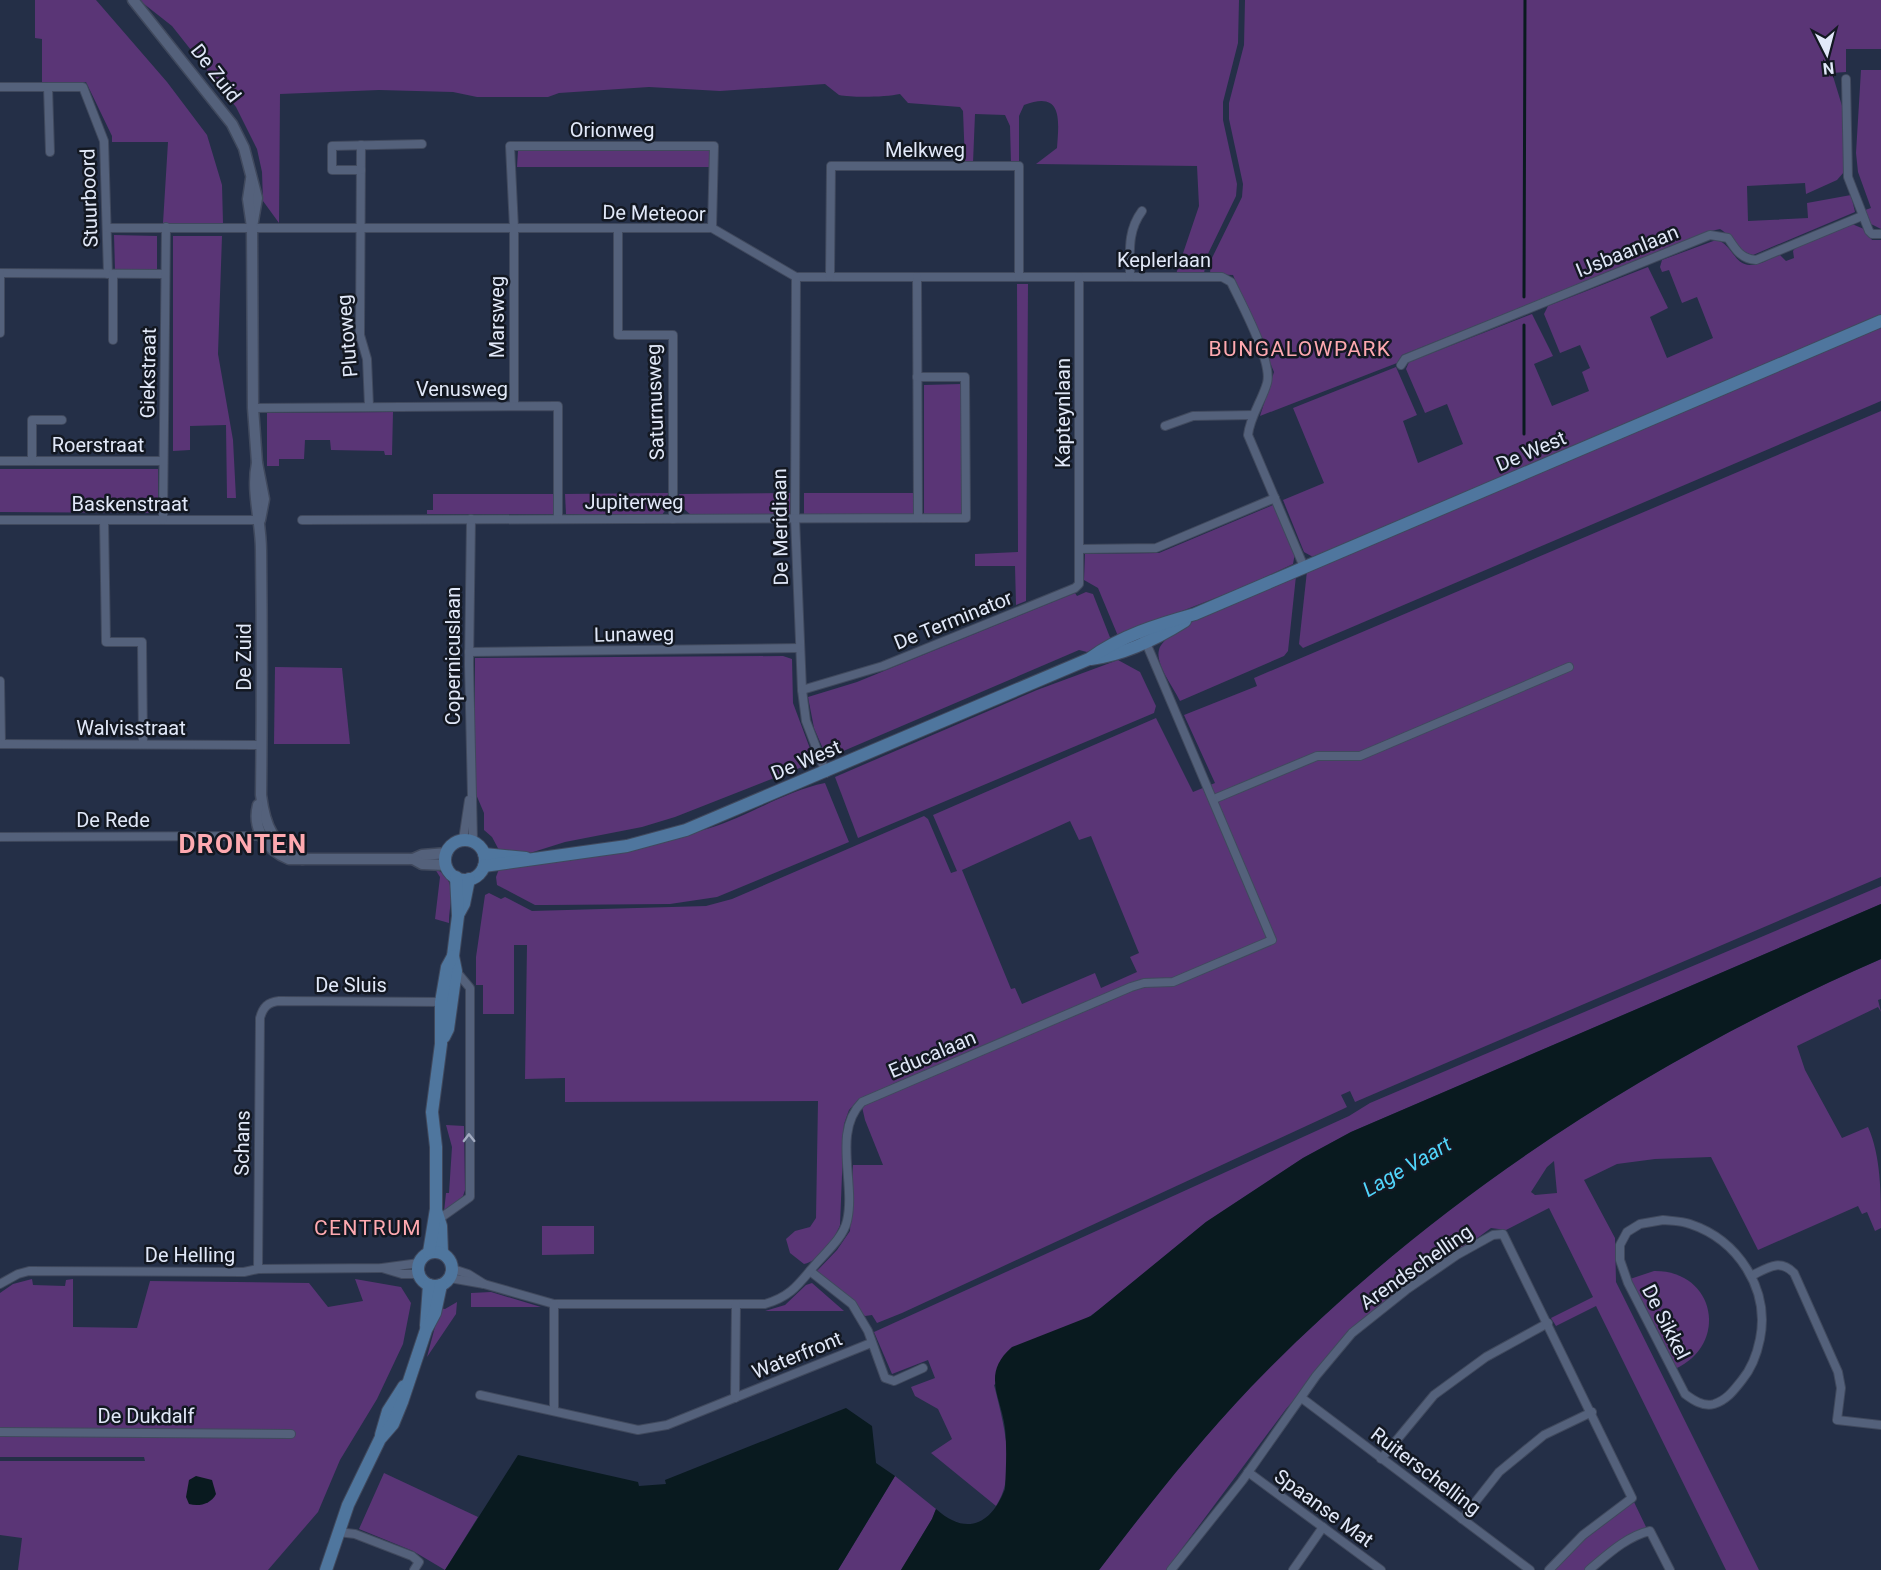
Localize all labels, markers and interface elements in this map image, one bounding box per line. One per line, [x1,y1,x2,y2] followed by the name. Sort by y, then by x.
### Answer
[1797,24,1857,84] north arrow
[186,39,246,107] street label: De Zuid
[1822,58,1835,78] text: N
[570,118,654,142] street label: Orionweg
[885,138,965,162] street label: Melkweg
[75,148,103,248] street label: Stuurboord
[602,200,706,226] street label: De Meteoor
[1572,220,1682,282] street label: IJsbaanlaan
[1117,248,1211,272] street label: Keplerlaan
[485,276,509,358] street label: Marsweg
[331,294,363,378] street label: Plutoweg
[135,327,161,419] street label: Giekstraat
[1208,337,1392,361] district label: BUNGALOWPARK
[641,343,669,461] street label: Saturnusweg
[1051,358,1075,468] street label: Kapteynlaan
[416,377,508,401] street label: Venusweg
[1492,426,1570,476] street label: De West
[52,433,144,457] street label: Roerstraat
[767,468,793,586] street label: De Meridiaan
[584,490,684,514] street label: Jupiterweg
[72,492,188,516] street label: Baskenstraat
[890,585,1016,655] street label: De Terminator
[441,587,465,725] street label: Copernicuslaan
[594,621,674,647] street label: Lunaweg
[232,623,256,691] street label: De Zuid
[76,716,186,740] street label: Walvisstraat
[767,735,845,785] street label: De West
[76,808,150,832] street label: De Rede
[178,829,308,859] district label: DRONTEN
[315,973,387,997] street label: De Sluis
[885,1025,979,1083] street label: Educalaan
[229,1110,255,1176] street label: Schans
[1358,1132,1456,1202] water label: Lage Vaart
[463,1134,475,1143] one-way arrow
[314,1216,422,1240] district label: CENTRUM
[1355,1219,1477,1315] street label: Arendschelling
[145,1243,235,1267] street label: De Helling
[1637,1280,1695,1364] street label: De Sikkel
[749,1326,845,1384] street label: Waterfront
[98,1404,194,1428] street label: De Dukdalf
[1366,1422,1486,1520] street label: Ruiterschelling
[1270,1464,1378,1552] street label: Spaanse Mat

